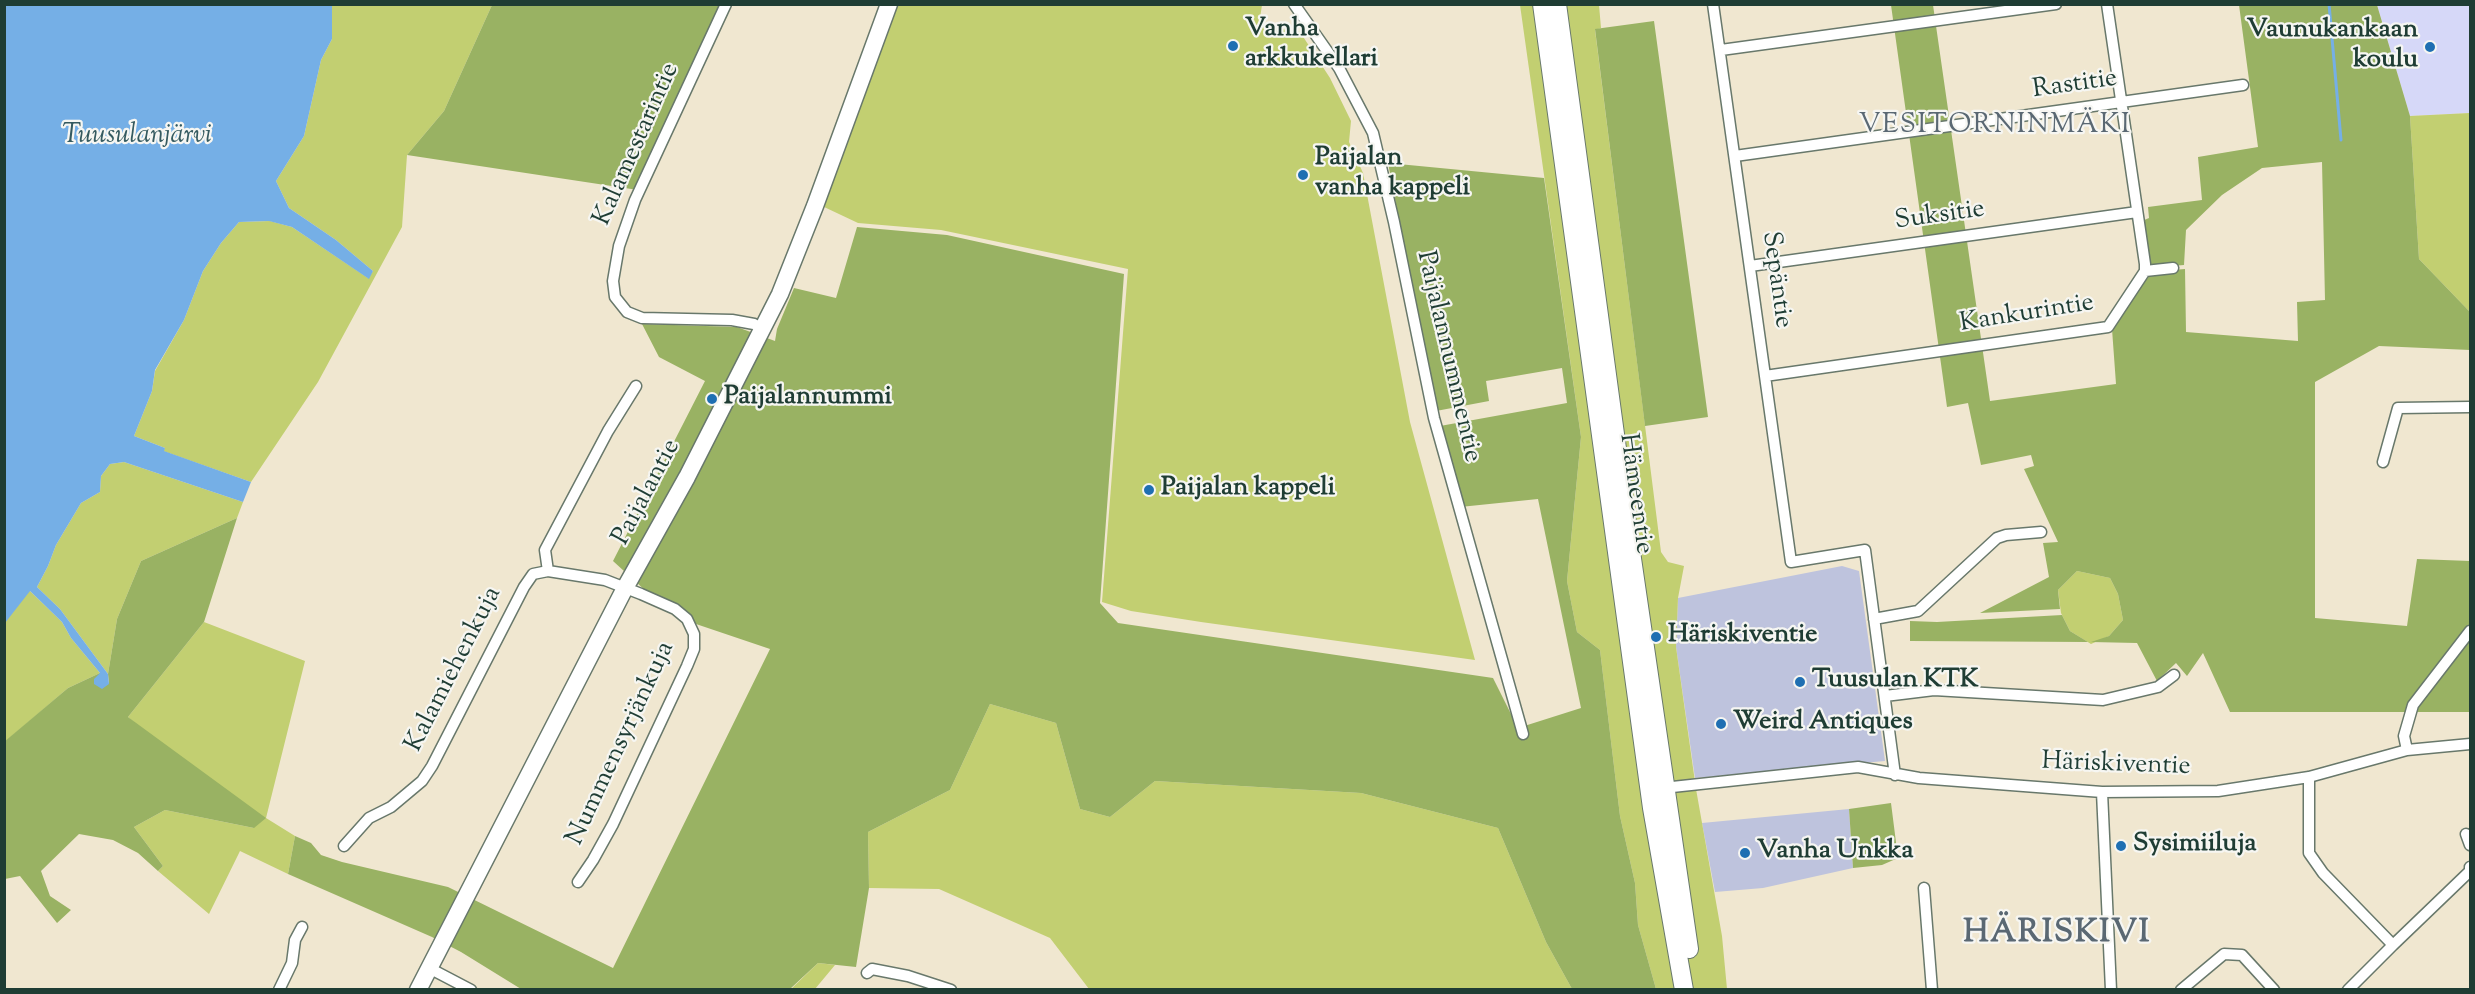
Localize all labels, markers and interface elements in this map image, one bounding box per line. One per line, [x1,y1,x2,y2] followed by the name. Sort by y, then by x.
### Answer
[1245,15,1378,76] place label: Vanha arkkukellari
[2247,16,2418,77] place label: Vaunukankaan koulu
[1226,39,1240,53] marker: Vanha arkkukellari
[2423,40,2437,54] marker: Vaunukankaan koulu
[588,59,688,231] street label: Kalamestarintie
[2031,65,2119,107] street label: Rastitie
[1859,111,2131,143] district label: VESITORNINMÄKI
[62,121,212,153] water label: Tuusulanjärvi
[1315,144,1470,206] place label: Paijalan vanha kappeli
[1296,168,1310,182] marker: Paijalan vanha kappeli
[1893,195,1987,239] street label: Suksitie
[1753,230,1797,330] street label: Sepäntie
[1408,248,1486,466] street label: Paijalannummentie
[1958,289,2096,341] street label: Kankurintie
[724,383,892,415] place label: Paijalannummi
[705,392,719,406] marker: Paijalannummi
[1610,432,1658,556] street label: Hämeentie
[607,435,689,551] street label: Paijalantie
[1161,474,1335,506] place label: Paijalan kappeli
[1142,483,1156,497] marker: Paijalan kappeli
[400,582,510,758] street label: Kalamiehenkuja
[1668,621,1817,653] place label: Häriskiventie
[1649,630,1663,644] marker: Häriskiventie
[561,637,683,851] street label: Nummensyrjänkuja
[1812,666,1979,698] place label: Tuusulan KTK
[1793,675,1807,689] marker: Tuusulan KTK
[1733,708,1913,740] place label: Weird Antiques
[1714,717,1728,731] marker: Weird Antiques
[2041,748,2191,784] street label: Häriskiventie
[2133,830,2257,862] place label: Sysimiiluja
[1757,837,1913,869] place label: Vanha Unkka
[2114,839,2128,853] marker: Sysimiiluja
[1738,846,1752,860] marker: Vanha Unkka
[1963,917,2151,955] district label: HÄRISKIVI

